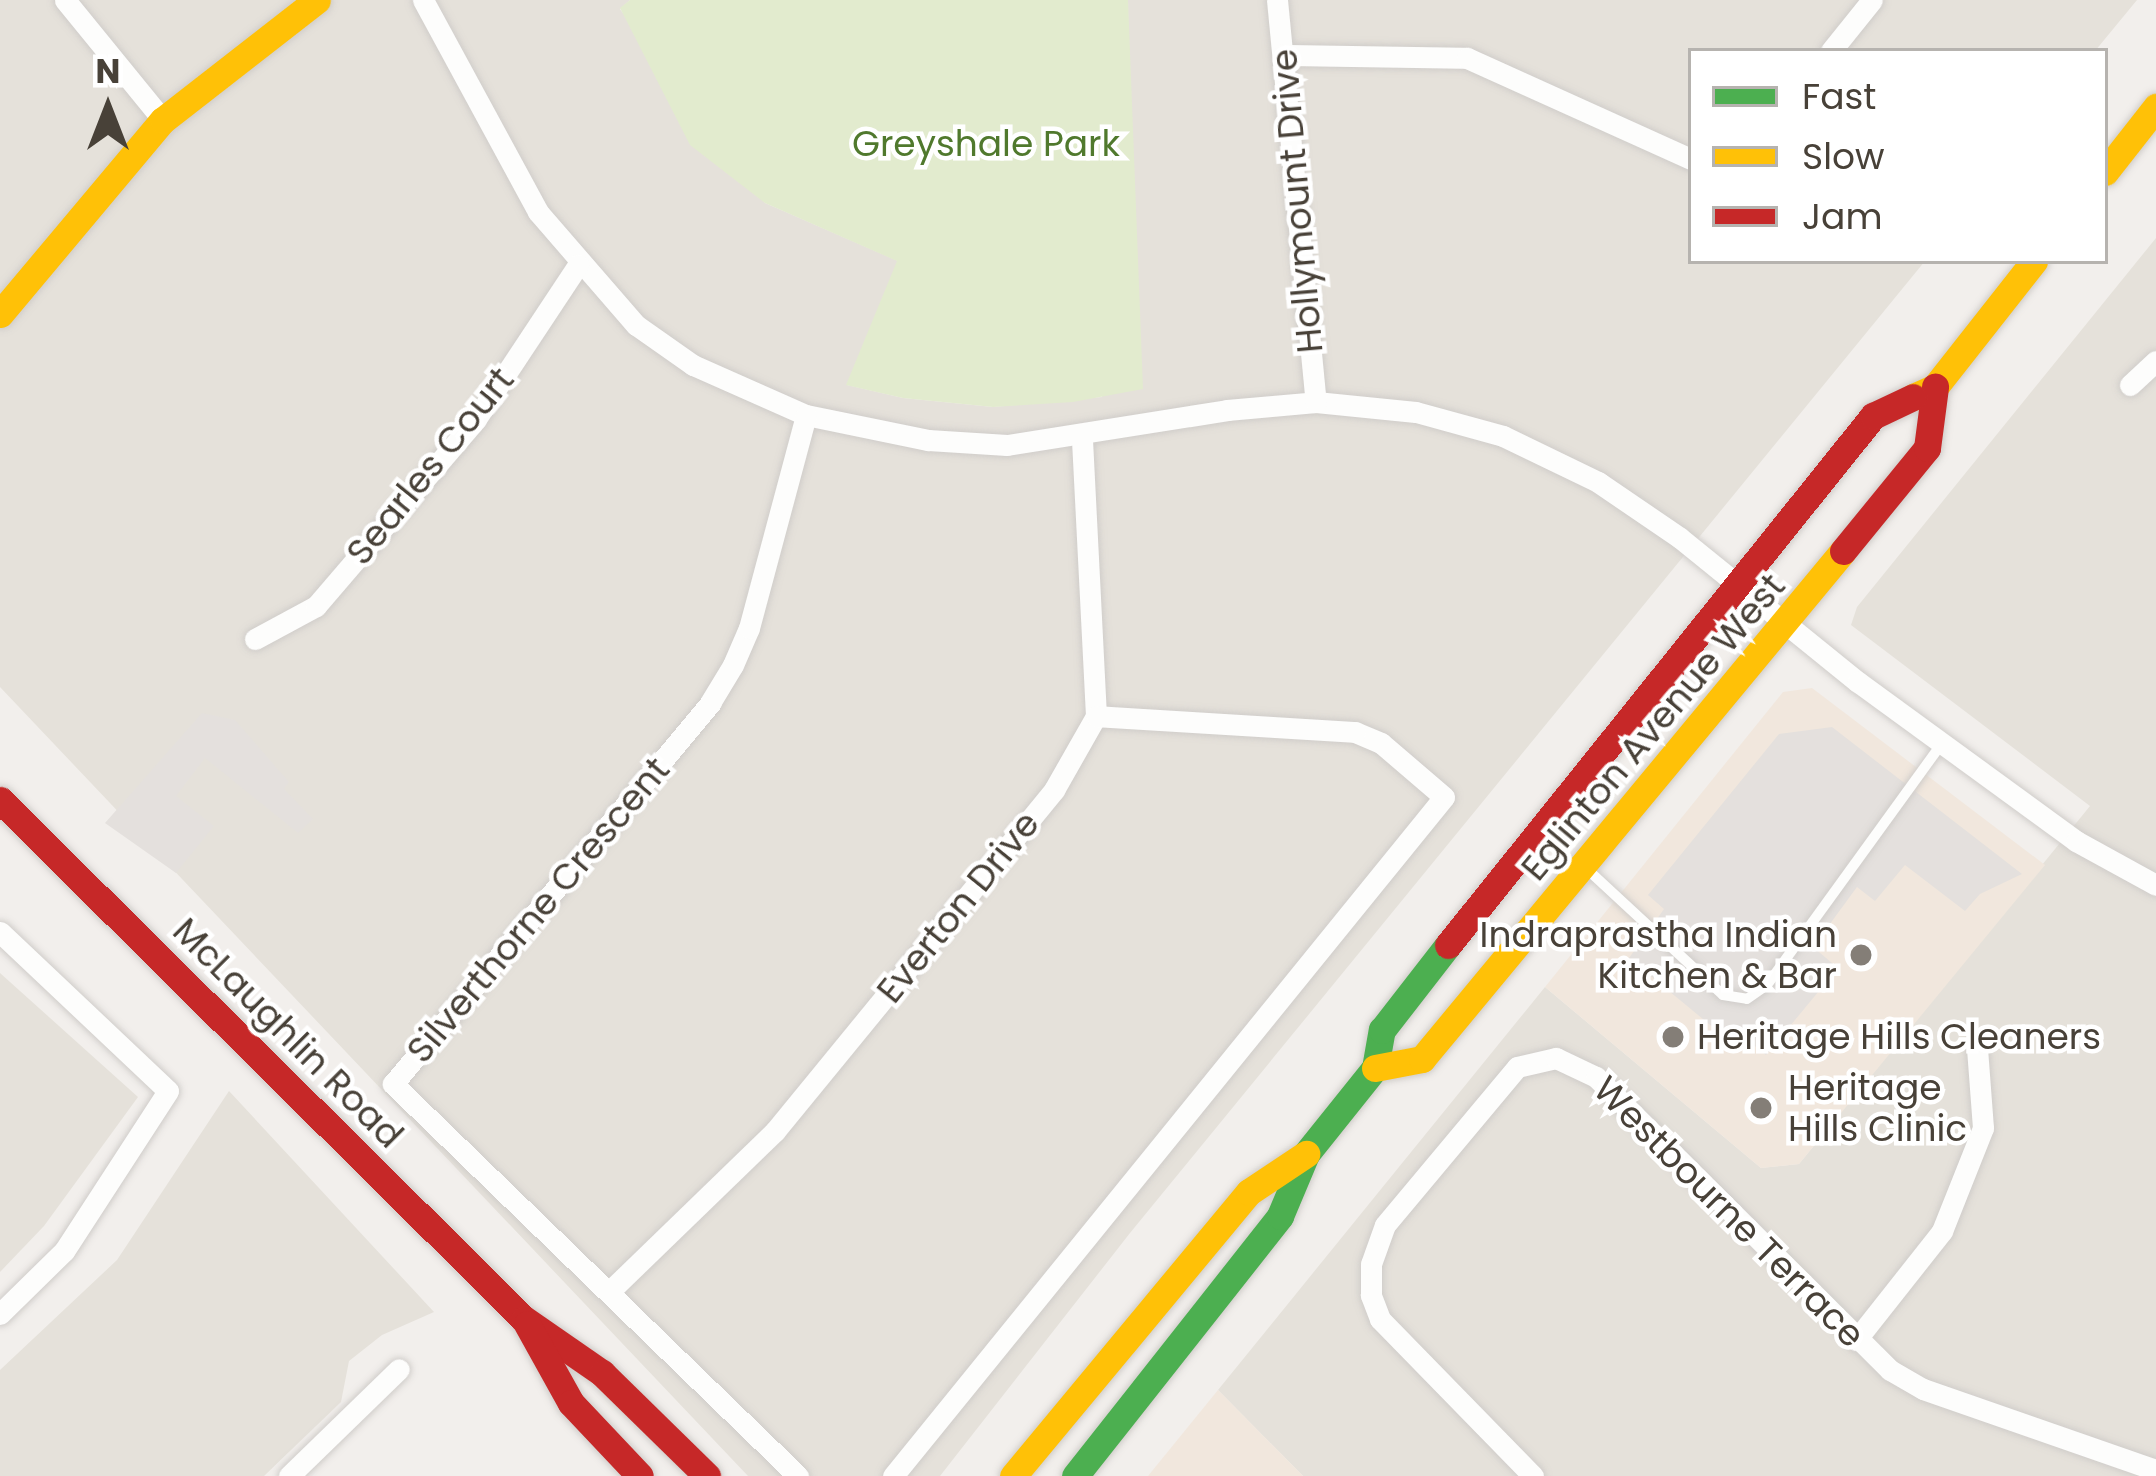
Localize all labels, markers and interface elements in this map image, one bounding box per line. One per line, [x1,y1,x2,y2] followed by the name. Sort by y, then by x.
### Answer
[1262,47,1332,355] street label: Hollymount Drive
[48,48,168,168] north arrow
[96,48,120,95] text: N
[1688,48,2108,264] legend
[1802,71,1876,122] text: Fast
[852,122,1120,166] park label: Greyshale Park
[1802,131,1885,182] text: Slow
[1802,191,1883,242] text: Jam
[337,359,523,573] street label: Searles Court
[1512,565,1794,889] street label: Eglinton Avenue West
[398,749,678,1071] street label: Silverthorne Crescent
[868,803,1048,1011] street label: Everton Drive
[164,909,412,1157] street label: McLaughlin Road
[1480,912,1837,997] place label: Indraprastha Indian Kitchen & Bar
[1848,942,1874,968] marker: Indraprastha Indian Kitchen & Bar
[1697,1015,2101,1059] place label: Heritage Hills Cleaners
[1660,1024,1686,1050] marker: Heritage Hills Cleaners
[1788,1065,1967,1150] place label: Heritage Hills Clinic
[1585,1068,1873,1356] street label: Westbourne Terrace
[1745,1092,1777,1124] marker: Heritage Hills Clinic

